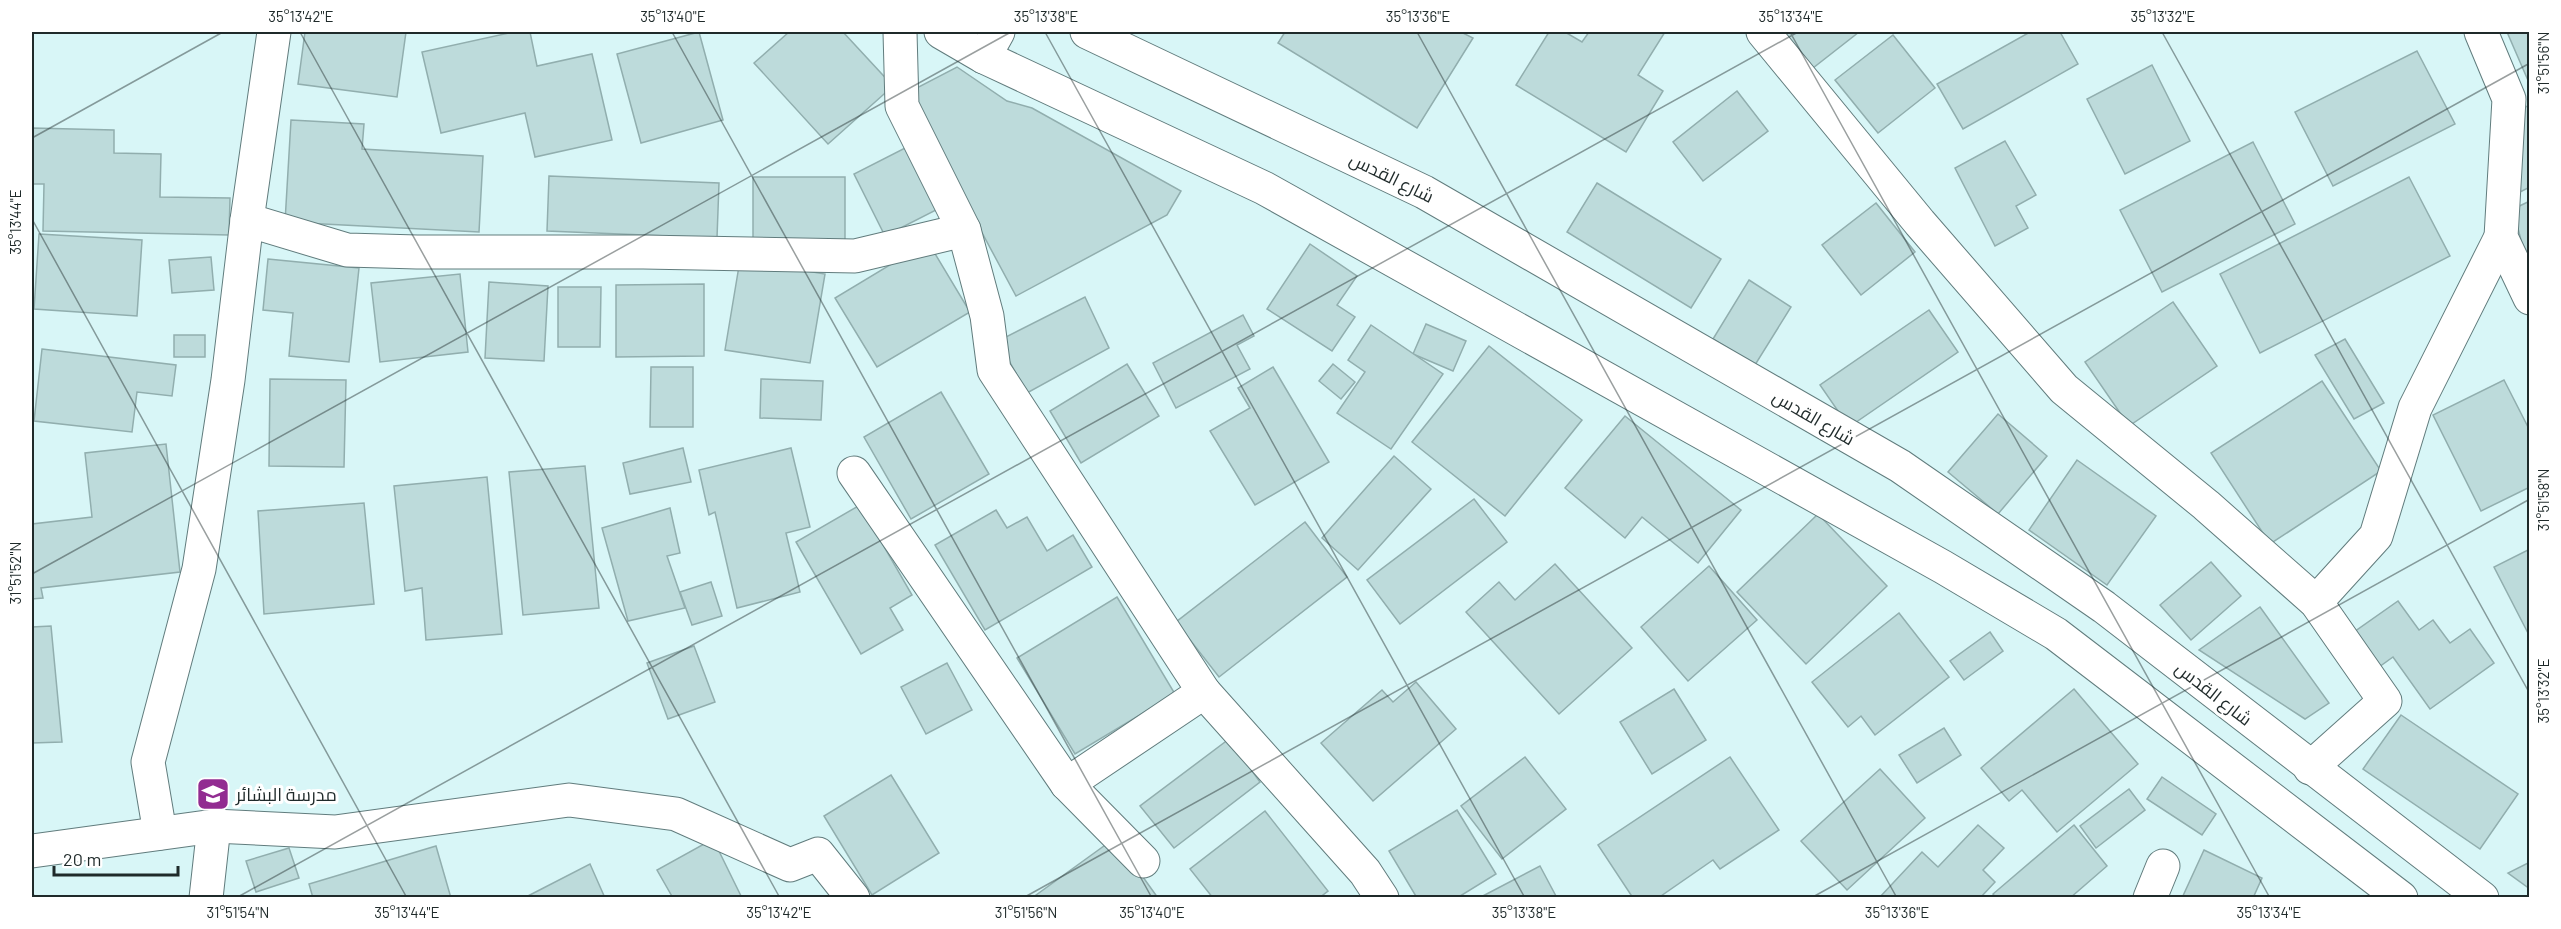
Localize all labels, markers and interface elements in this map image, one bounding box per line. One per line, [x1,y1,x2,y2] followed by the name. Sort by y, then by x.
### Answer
[268,7,334,25] text: 35°13'42"E
[640,7,706,25] text: 35°13'40"E
[1014,7,1078,25] text: 35°13'38"E
[1386,7,1450,25] text: 35°13'36"E
[1759,7,1823,25] text: 35°13'34"E
[2131,7,2195,25] text: 35°13'32"E
[2534,32,2552,94] text: 31°51'56"N
[1345,147,1438,209] street label: شارع القدس
[6,189,24,255] text: 35°13'44"E
[1768,385,1859,451] street label: شارع القدس
[2534,469,2552,531] text: 31°51'58"N
[6,542,24,604] text: 31°51'52"N
[2170,656,2257,731] street label: شارع القدس
[2534,659,2552,723] text: 35°13'32"E
[195,776,231,812] school or university icon: مدرسة البشائر
[235,783,337,806] place label: مدرسة البشائر
[54,839,178,877] scale bar
[63,848,101,870] text: 20 m
[207,903,269,921] text: 31°51'54"N
[374,903,440,921] text: 35°13'44"E
[746,903,812,921] text: 35°13'42"E
[995,903,1057,921] text: 31°51'56"N
[1119,903,1185,921] text: 35°13'40"E
[1492,903,1556,921] text: 35°13'38"E
[1865,903,1929,921] text: 35°13'36"E
[2237,903,2301,921] text: 35°13'34"E

